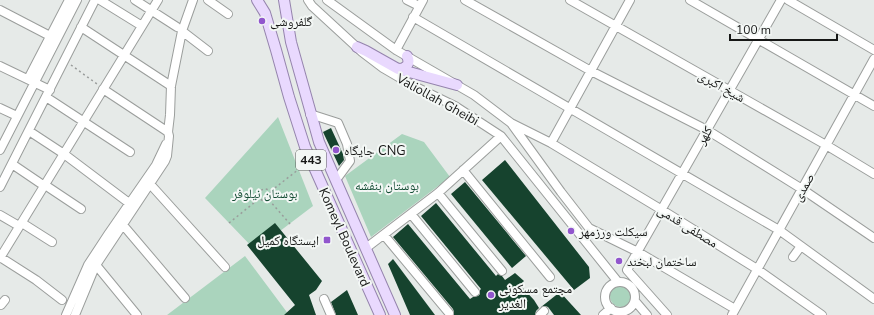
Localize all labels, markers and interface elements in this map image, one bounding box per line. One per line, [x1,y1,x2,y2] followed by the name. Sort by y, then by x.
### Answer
[270,13,313,31] place label: گلفروشی
[257,16,267,26] marker: گلفروشی
[730,16,837,42] scale bar
[736,22,771,38] text: 100 m
[695,67,748,107] street label: شیخ اکبری
[392,69,482,130] street label: Valiollah Gheibi
[692,122,718,149] street label: کلهر
[344,142,406,160] place label: جایگاه CNG
[331,145,341,155] marker: جایگاه CNG
[296,150,326,170] road number: 443
[789,170,819,205] street label: صمدی
[355,177,419,195] park label: بوستان بنفشه
[231,185,298,203] park label: بوستان نیلوفر
[314,185,374,290] street label: Komeyl Boulevard
[654,201,721,253] street label: مصطفی قدمی
[578,223,648,241] place label: سیکلت ورزمهر
[566,226,576,236] marker: سیکلت ورزمهر
[257,232,319,250] place label: ایستگاه کمیل
[322,235,332,245] marker: ایستگاه کمیل
[627,253,697,271] place label: ساختمان لبخند
[614,256,624,266] marker: ساختمان لبخند
[498,280,572,313] place label: مجتمع مسکونی الغدیر
[486,290,496,300] marker: مجتمع مسکونی الغدیر

